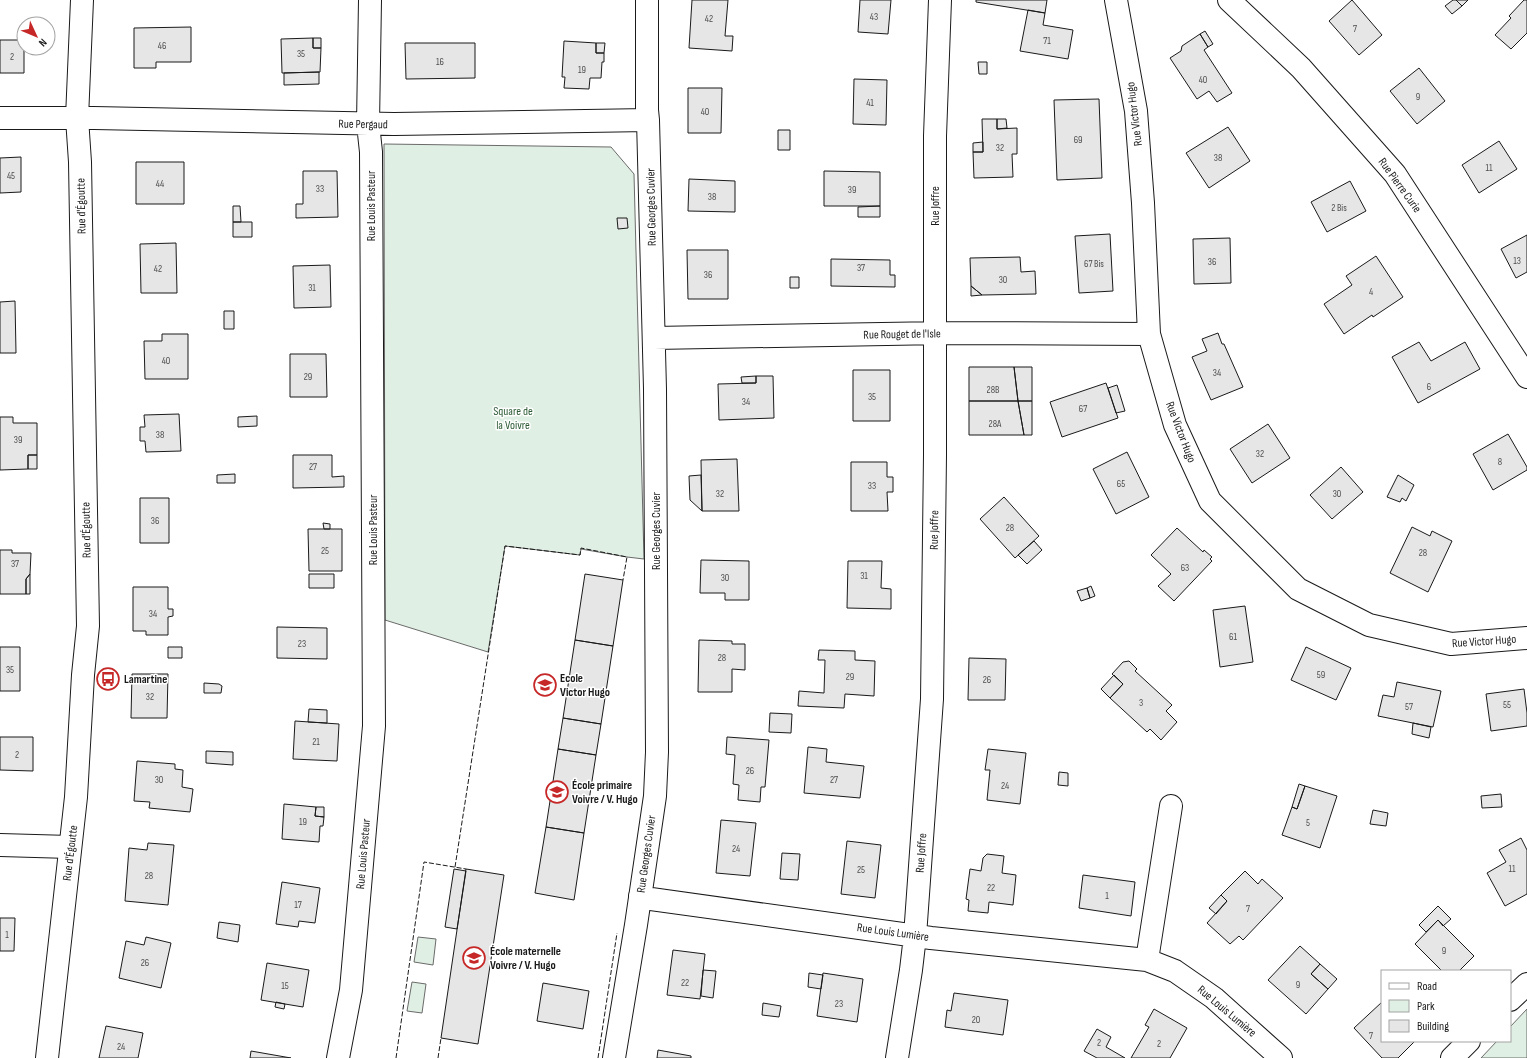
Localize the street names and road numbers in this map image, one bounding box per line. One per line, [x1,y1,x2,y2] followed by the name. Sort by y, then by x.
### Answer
[1123,81,1146,147] street label: Rue Victor Hugo
[338,117,388,132] street label: Rue Pergaud
[1375,155,1425,216] street label: Rue Pierre Curie
[643,167,660,246] street label: Rue Georges Cuvier
[364,170,379,241] street label: Rue Louis Pasteur
[74,178,89,234] street label: Rue d'Égoutte
[928,186,943,226] street label: Rue Joffre
[863,326,941,343] street label: Rue Rouget de l'Isle
[1162,399,1199,465] street label: Rue Victor Hugo
[649,491,664,570] street label: Rue Georges Cuvier
[366,494,381,565] street label: Rue Louis Pasteur
[79,502,94,558] street label: Rue d'Égoutte
[927,510,942,550] street label: Rue Joffre
[1451,632,1517,651] street label: Rue Victor Hugo
[634,814,659,894] street label: Rue Georges Cuvier
[353,818,374,890] street label: Rue Louis Pasteur
[60,824,81,882] street label: Rue d'Égoutte
[913,833,930,873] street label: Rue Joffre
[856,920,930,945] street label: Rue Louis Lumière
[1194,982,1259,1040] street label: Rue Louis Lumière

